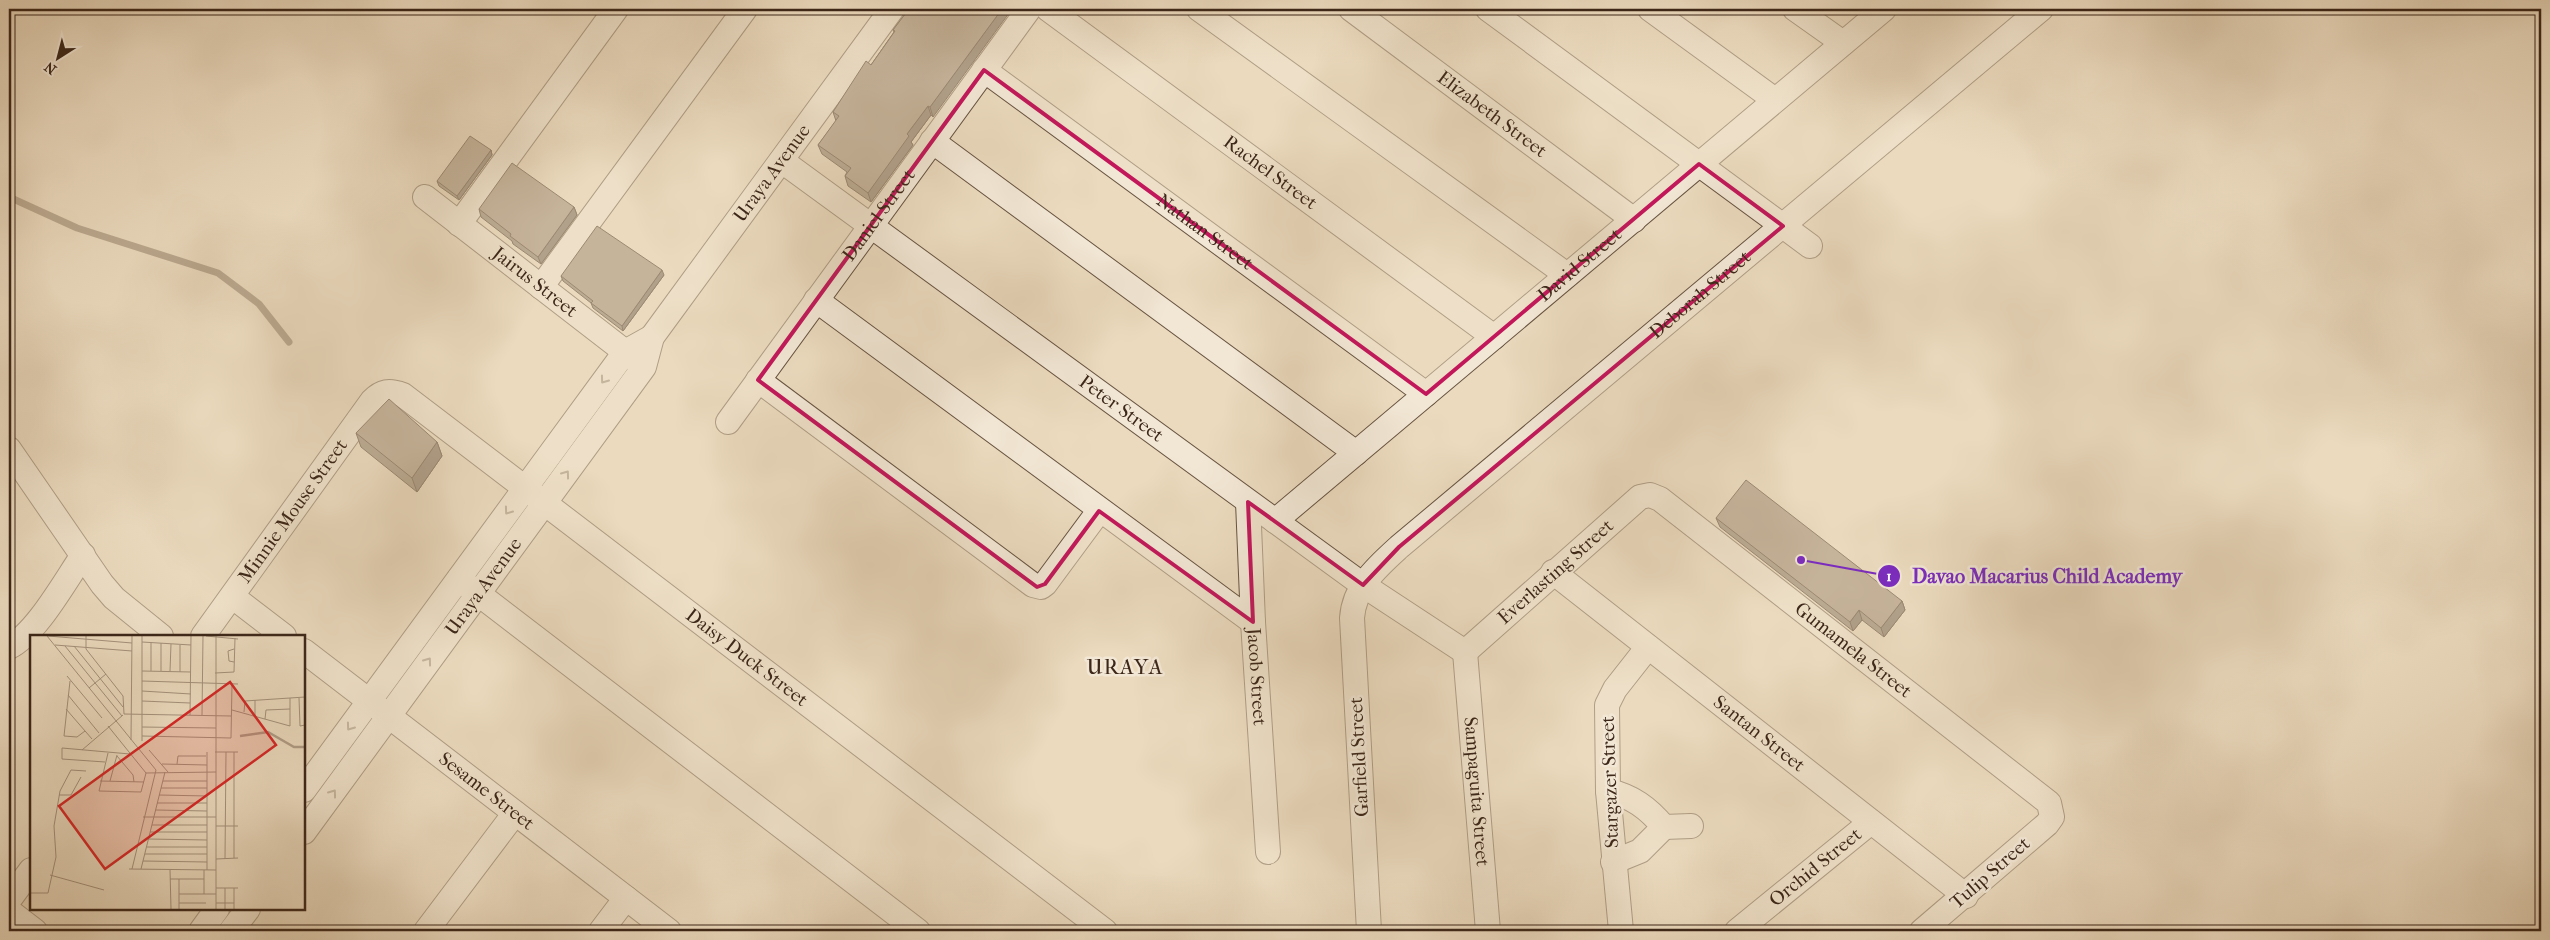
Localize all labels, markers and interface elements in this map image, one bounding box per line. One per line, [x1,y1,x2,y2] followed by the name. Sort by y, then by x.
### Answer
[32,32,82,82] north arrow
[41,58,60,78] text: N
[1433,66,1551,162] street label: Elizabeth Street
[729,120,815,226] street label: Uraya Avenue
[1219,131,1322,214] street label: Rachel Street
[838,165,920,266] street label: Daniel Street
[1152,189,1258,275] street label: Nathan Street
[1533,223,1626,306] street label: David Street
[487,241,582,322] street label: Jairus Street
[1645,246,1755,343] street label: Deborah Street
[1075,371,1168,447] street label: Peter Street
[601,374,610,384] one-way arrow
[234,435,352,587] street label: Minnie Mouse Street
[560,470,569,480] one-way arrow
[505,505,514,515] one-way arrow
[1493,515,1618,629] street label: Everlasting Street
[440,533,526,640] street label: Uraya Avenue
[1877,558,2192,593] callout: Davao Macarius Child Academy
[1912,565,2183,588] text: Davao Macarius Child Academy
[1886,567,1892,585] text: 1
[1790,598,1916,703] street label: Gumamela Street
[681,604,812,711] street label: Daisy Duck Street
[1242,625,1271,726] street label: Jacob Street
[30,635,305,910] inset map
[1087,655,1163,679] district label: URAYA
[423,658,431,667] one-way arrow
[1709,691,1810,777] street label: Santan Street
[1345,696,1373,817] street label: Garfield Street
[1597,715,1623,849] street label: Stargazer Street
[1459,716,1494,867] street label: Sampaguita Street
[347,721,356,731] one-way arrow
[434,747,539,835] street label: Sesame Street
[326,789,336,798] one-way arrow
[1765,823,1866,911] street label: Orchid Street
[1946,832,2035,914] street label: Tulip Street

